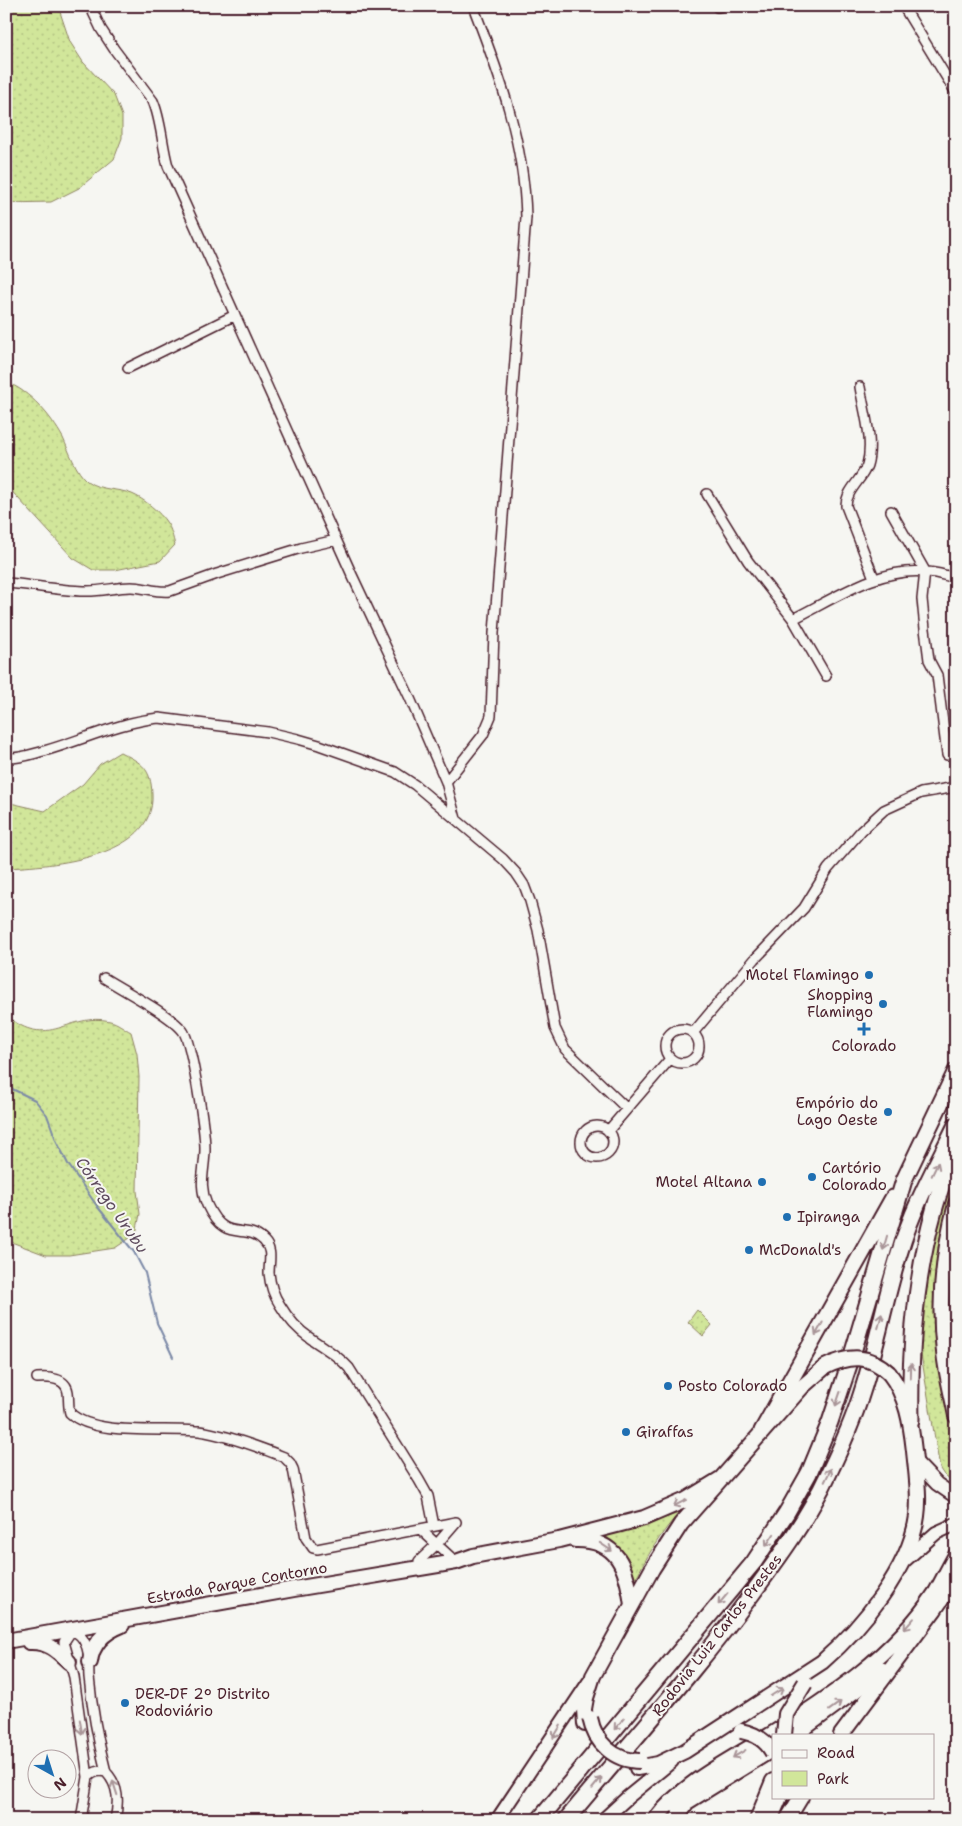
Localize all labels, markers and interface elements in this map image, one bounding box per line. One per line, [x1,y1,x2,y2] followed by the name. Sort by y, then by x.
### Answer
[746,965,859,985] place label: Motel Flamingo
[863,969,875,981] marker: Motel Flamingo
[807,985,873,1022] place label: Shopping Flamingo
[877,998,889,1010] marker: Shopping Flamingo
[858,1023,870,1035] marker: Colorado
[832,1036,896,1056] place label: Colorado
[796,1093,878,1130] place label: Empório do Lago Oeste
[882,1106,894,1118] marker: Empório do Lago Oeste
[71,1153,153,1257] water label: Córrego Urubu
[822,1158,887,1195] place label: Cartório Colorado
[930,1161,940,1176] one-way arrow
[806,1171,818,1183] marker: Cartório Colorado
[655,1172,753,1192] place label: Motel Altana
[756,1176,768,1188] marker: Motel Altana
[797,1207,861,1227] place label: Ipiranga
[781,1211,793,1223] marker: Ipiranga
[880,1235,890,1251] one-way arrow
[759,1240,841,1260] place label: McDonald's
[743,1244,755,1256] marker: McDonald's
[876,1314,885,1330] one-way arrow
[814,1321,824,1335] one-way arrow
[906,1363,916,1380] one-way arrow
[678,1376,787,1396] place label: Posto Colorado
[662,1380,674,1392] marker: Posto Colorado
[833,1391,842,1406] one-way arrow
[636,1422,694,1442] place label: Giraffas
[620,1426,632,1438] marker: Giraffas
[823,1467,833,1482] one-way arrow
[673,1498,688,1508] one-way arrow
[765,1533,775,1547] one-way arrow
[599,1542,613,1552] one-way arrow
[647,1550,787,1720] street label: Rodovia Luiz Carlos Prestes
[145,1557,329,1609] street label: Estrada Parque Contorno
[717,1592,728,1605] one-way arrow
[904,1618,915,1631] one-way arrow
[135,1684,270,1721] place label: DER-DF 2º Distrito Rodoviário
[770,1687,784,1697] one-way arrow
[119,1697,131,1709] marker: DER-DF 2º Distrito Rodoviário
[828,1701,841,1712] one-way arrow
[613,1717,624,1730] one-way arrow
[77,1718,87,1734] one-way arrow
[551,1724,561,1738] one-way arrow
[772,1734,934,1798] legend
[817,1743,855,1763] text: Road
[28,1748,78,1798] north arrow
[733,1749,747,1759] one-way arrow
[817,1769,849,1789] text: Park
[50,1774,70,1795] text: N
[591,1776,603,1789] one-way arrow
[109,1780,119,1796] one-way arrow

